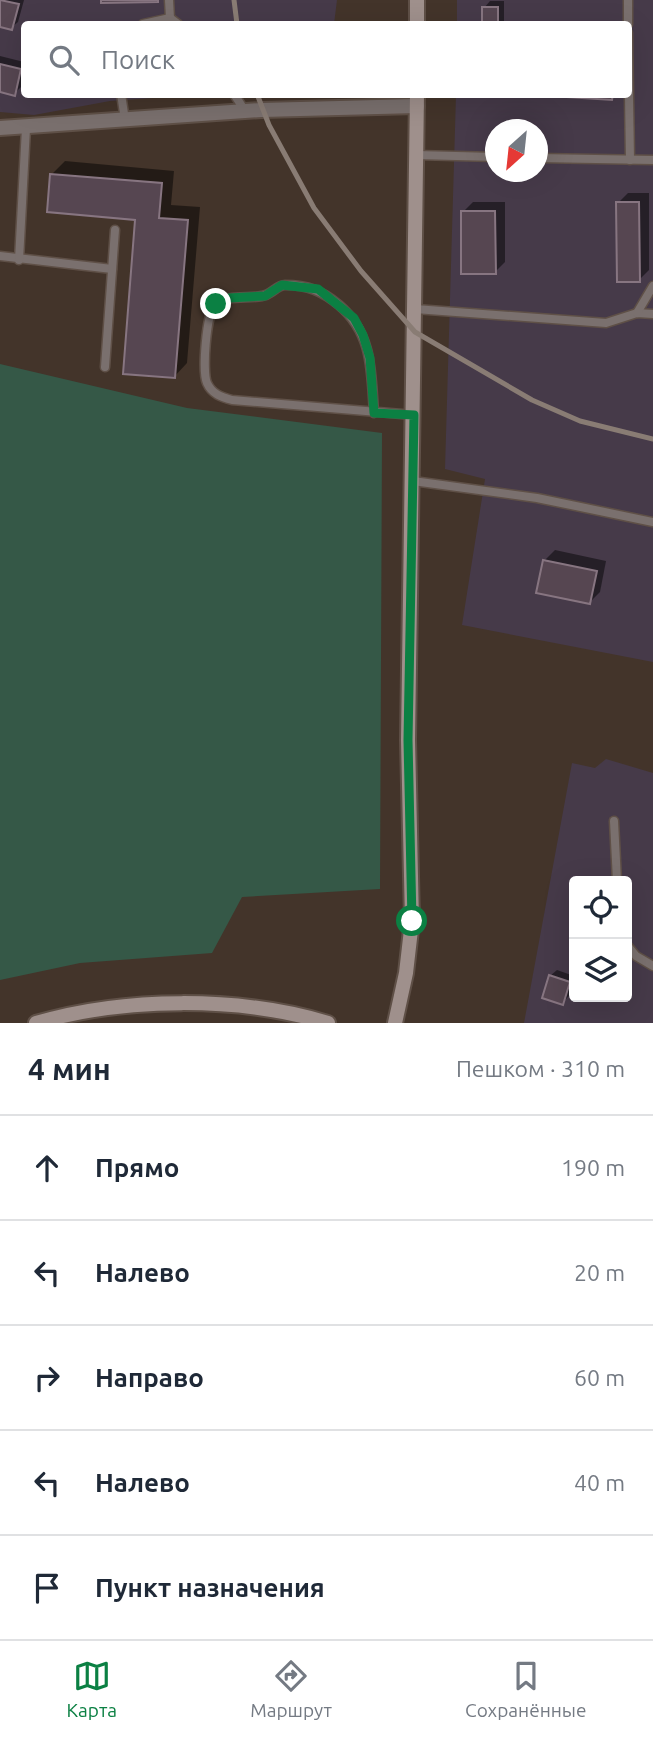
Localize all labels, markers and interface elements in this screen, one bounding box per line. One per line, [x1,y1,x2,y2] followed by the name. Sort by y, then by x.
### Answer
[21,21,632,98] search box
[45,41,83,79] icon: search
[101,45,175,74] text: Поиск
[485,119,548,182] north arrow
[200,288,231,319] route end
[569,876,632,1002] map controls
[569,876,632,939] button: locate
[396,905,427,936] route start
[569,939,632,1002] button: layers
[28,1052,111,1086] text: 4 мин
[456,1056,625,1081] text: Пешком · 310 m
[28,1149,66,1187] icon: ahead
[95,1153,179,1182] text: Прямо
[561,1155,625,1180] text: 190 m
[28,1254,66,1292] icon: left
[95,1258,190,1287] text: Налево
[574,1260,625,1285] text: 20 m
[28,1359,66,1397] icon: right
[95,1363,204,1392] text: Направо
[574,1365,625,1390] text: 60 m
[28,1464,66,1502] icon: left
[95,1468,190,1497] text: Налево
[574,1470,625,1495] text: 40 m
[28,1569,66,1607] icon: arrive
[95,1573,325,1602] text: Пункт назначения
[67,1657,117,1721] tab: Карта
[250,1657,332,1721] tab: Маршрут
[465,1657,587,1721] tab: Сохранённые

